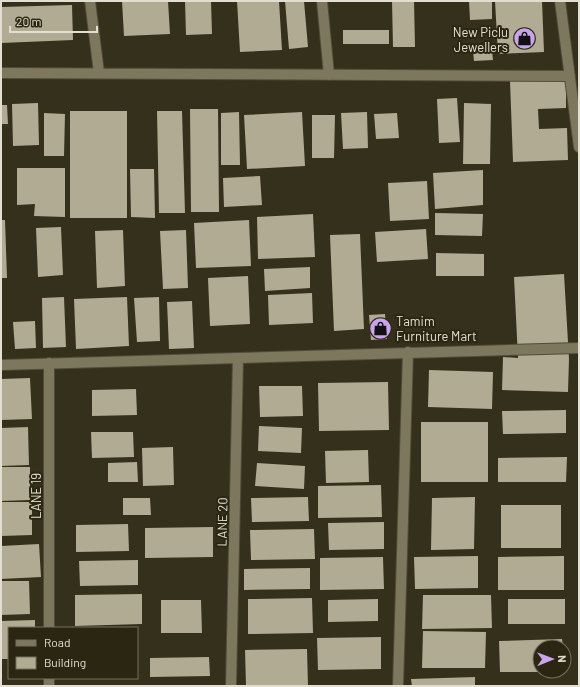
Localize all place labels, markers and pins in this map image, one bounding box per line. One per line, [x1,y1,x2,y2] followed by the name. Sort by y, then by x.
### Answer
[453,24,508,55] place label: New Piclu Jewellers
[511,26,537,52] shop icon: New Piclu Jewellers
[396,313,477,344] place label: Tamim Furniture Mart
[368,315,394,341] shop icon: Tamim Furniture Mart

